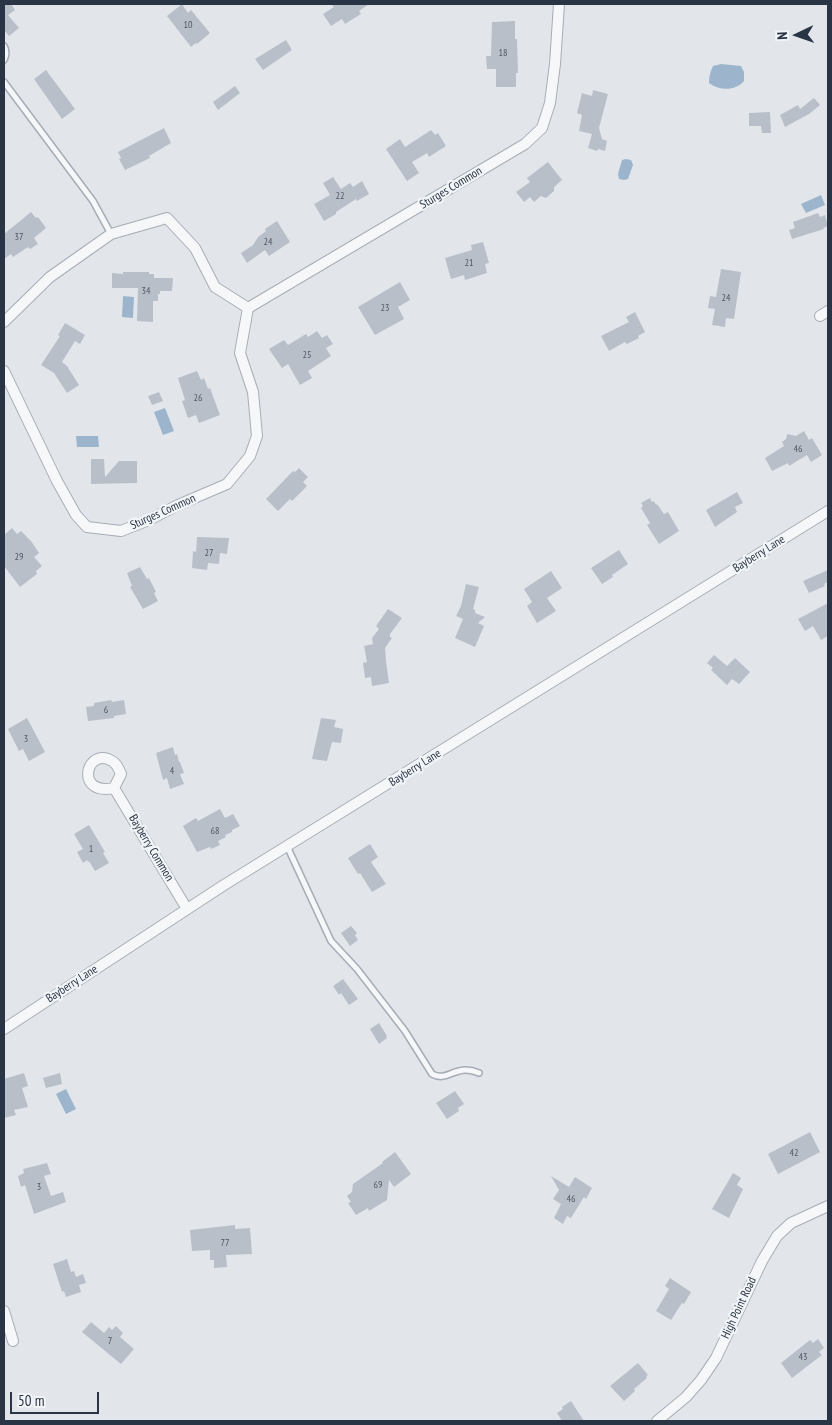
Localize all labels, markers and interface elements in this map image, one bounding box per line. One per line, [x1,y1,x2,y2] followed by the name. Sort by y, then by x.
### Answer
[772,10,822,60] north arrow
[184,19,192,31] house number: 10
[773,32,791,40] text: N
[499,47,507,59] house number: 18
[417,164,485,212] street label: Sturges Common
[336,190,344,202] house number: 22
[15,231,23,243] house number: 37
[264,236,272,248] house number: 24
[465,257,473,269] house number: 21
[142,285,150,297] house number: 34
[722,292,730,304] house number: 24
[381,302,389,314] house number: 23
[303,349,311,361] house number: 25
[194,392,202,404] house number: 26
[794,443,802,455] house number: 46
[128,491,198,533] street label: Sturges Common
[730,532,788,576] street label: Bayberry Lane
[205,547,213,559] house number: 27
[15,551,23,563] house number: 29
[104,704,108,716] house number: 6
[24,733,28,745] house number: 3
[386,746,444,790] street label: Bayberry Lane
[170,765,174,777] house number: 4
[125,812,177,884] street label: Bayberry Common
[211,825,219,837] house number: 68
[89,843,93,855] house number: 1
[44,962,100,1006] street label: Bayberry Lane
[790,1147,798,1159] house number: 42
[374,1179,382,1191] house number: 69
[37,1181,41,1193] house number: 3
[567,1193,575,1205] house number: 46
[221,1237,229,1249] house number: 77
[718,1275,760,1341] street label: High Point Road
[108,1335,112,1347] house number: 7
[799,1351,807,1363] house number: 43
[12,1382,101,1414] scale bar
[18,1391,44,1410] text: 50 m

